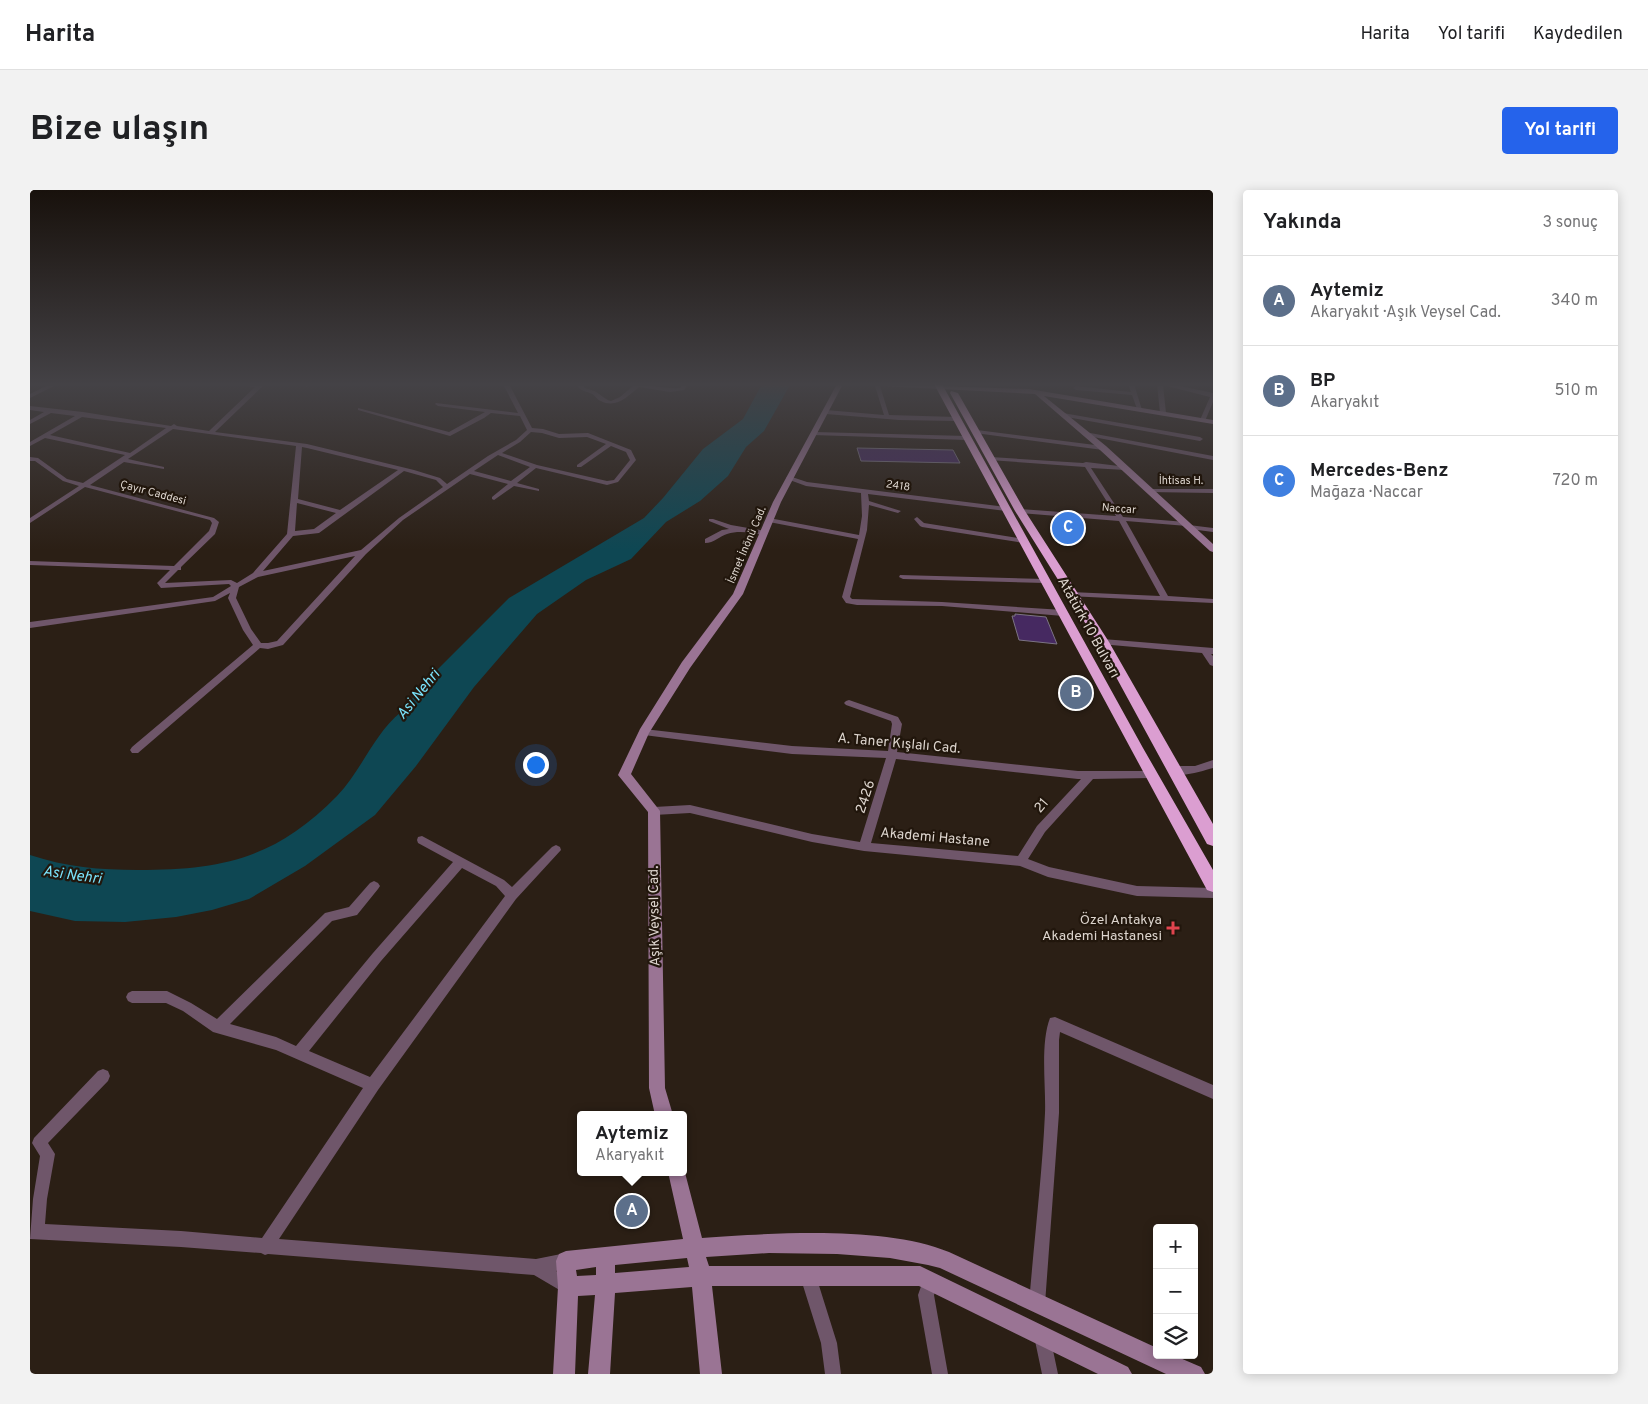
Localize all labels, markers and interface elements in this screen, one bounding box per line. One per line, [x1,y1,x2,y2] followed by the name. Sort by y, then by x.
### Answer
[25,20,95,50] text: Harita
[1360,23,1410,46] text: Harita
[1438,23,1505,46] text: Yol tarifi
[1533,23,1623,46] text: Kaydedilen
[1502,107,1618,154] button: Yol tarifi
[30,108,209,152] text: Bize ulaşın
[1263,209,1342,236] text: Yakında
[1542,213,1598,233] text: 3 sonuç
[1310,279,1384,303] text: Aytemiz
[1273,291,1285,311] text: A
[1551,291,1598,311] text: 340 m
[1310,303,1501,323] text: Akaryakıt · Aşık Veysel Cad.
[1310,369,1335,393] text: BP
[1273,381,1285,401] text: B
[1555,381,1598,401] text: 510 m
[1310,393,1379,413] text: Akaryakıt
[1310,459,1449,483] text: Mercedes-Benz
[1274,471,1284,491] text: C
[1553,471,1598,491] text: 720 m
[1159,473,1203,488] street label: İhtisas H.
[118,477,188,509] street label: Çayır Caddesi
[885,477,911,495] street label: 2418
[1310,483,1423,503] text: Mağaza · Naccar
[1101,501,1138,518] street label: Naccar
[724,504,770,586] street label: İsmet İnönü Cad.
[1052,509,1084,547] pin: C
[1053,575,1123,681] street label: Atatürk 10 Bulvarı
[393,665,446,724] water label: Asi Nehri
[1060,674,1092,712] pin: B
[837,730,961,758] street label: A. Taner Kışlalı Cad.
[523,752,549,778] your location
[853,778,879,816] street label: 2426
[1031,795,1053,817] street label: 21
[880,825,990,851] street label: Akademi Hastane
[42,862,104,890] water label: Asi Nehri
[646,866,664,966] street label: Aşık Veysel Cad.
[1042,911,1162,945] place label: Özel Antakya Akademi Hastanesi
[1166,921,1180,935] marker: Özel Antakya Akademi Hastanesi
[577,1111,687,1176] popup
[595,1122,669,1146] text: Aytemiz
[595,1146,664,1166] text: Akaryakıt
[616,1192,648,1230] pin: A
[1153,1224,1198,1359] map controls
[1153,1224,1198,1269] button: +
[1153,1269,1198,1314] button: −
[1153,1314,1198,1359] button: layers

